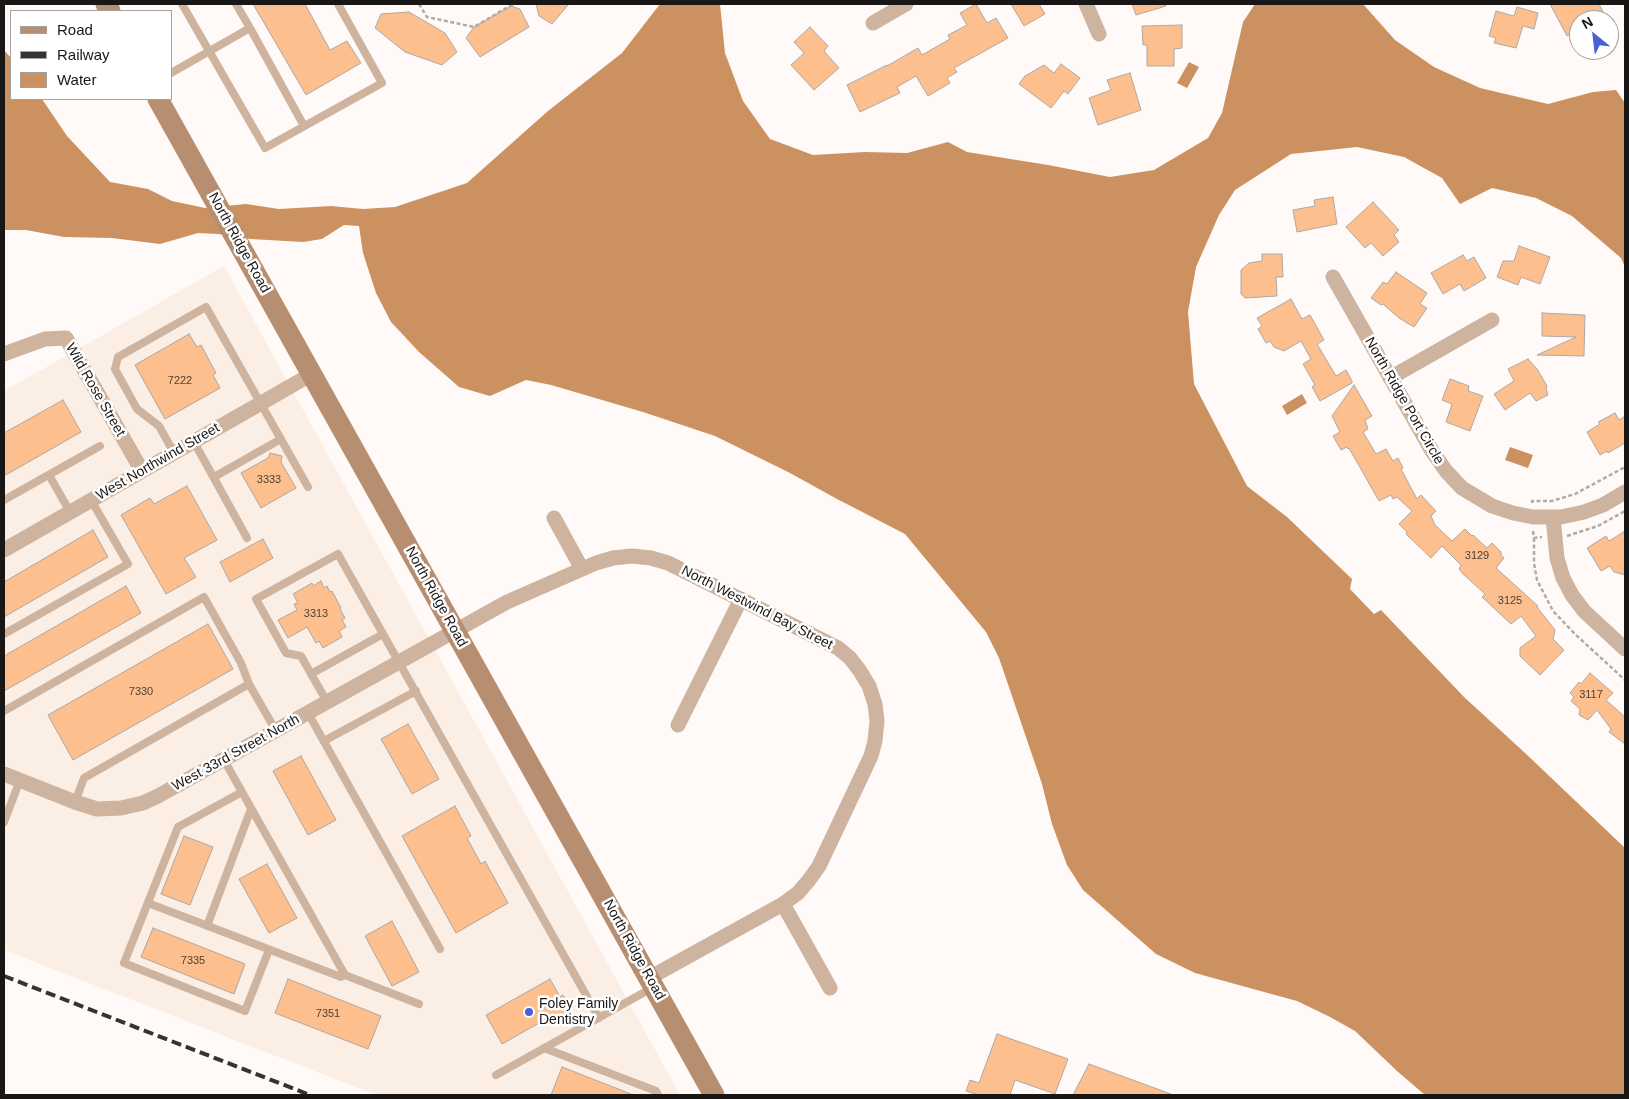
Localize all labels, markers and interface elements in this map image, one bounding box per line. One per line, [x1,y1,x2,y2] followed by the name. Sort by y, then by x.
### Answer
[10,10,172,100] legend
[1569,10,1619,60] north arrow
[1579,13,1596,32] text: N
[57,21,93,38] text: Road
[57,46,110,63] text: Railway
[57,71,96,88] text: Water
[204,190,274,296] street label: North Ridge Road
[1361,334,1447,468] street label: North Ridge Port Circle
[61,340,129,440] street label: Wild Rose Street
[168,374,192,388] house number: 7222
[93,420,223,504] street label: West Northwind Street
[257,473,281,487] house number: 3333
[401,544,471,650] street label: North Ridge Road
[1465,549,1489,563] house number: 3129
[678,562,836,654] street label: North Westwind Bay Street
[1498,594,1522,608] house number: 3125
[304,607,328,621] house number: 3313
[129,685,153,699] house number: 7330
[1579,688,1603,702] house number: 3117
[169,711,303,795] street label: West 33rd Street North
[599,897,669,1003] street label: North Ridge Road
[181,954,205,968] house number: 7335
[539,996,618,1028] place label: Foley Family Dentistry
[523,1006,535,1018] marker: Foley Family Dentistry
[316,1007,340,1021] house number: 7351

